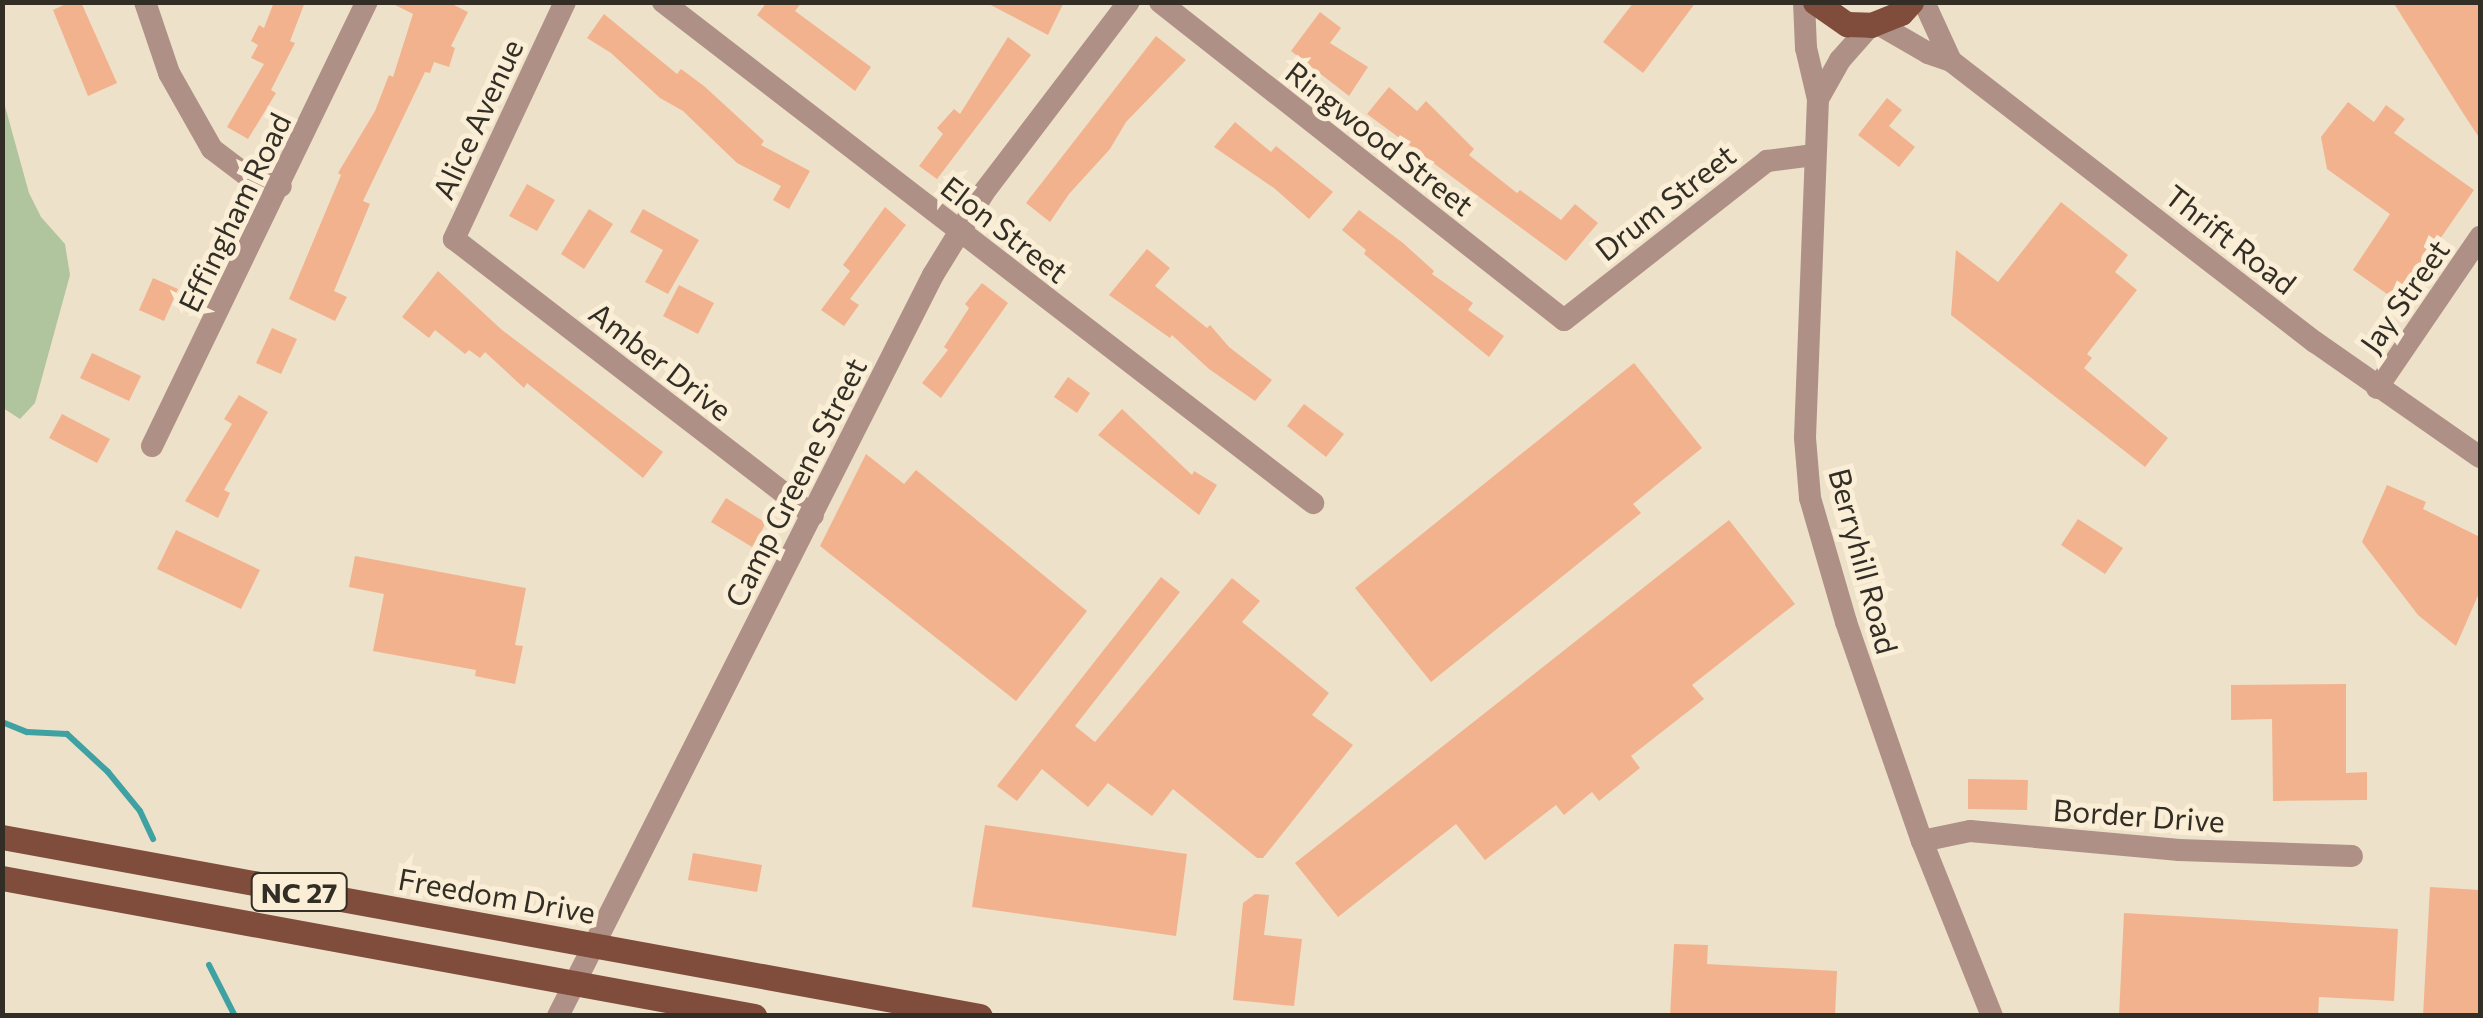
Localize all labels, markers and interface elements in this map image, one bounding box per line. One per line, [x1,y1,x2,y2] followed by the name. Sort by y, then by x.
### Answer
[424,33,530,205] street label: Alice Avenue
[1279,53,1481,223] street label: Ringwood Street
[170,107,298,317] street label: Effingham Road
[1588,136,1742,268] street label: Drum Street
[934,168,1076,290] street label: Elon Street
[2158,177,2304,301] street label: Thrift Road
[2352,232,2456,360] street label: Jay Street
[583,294,739,428] street label: Amber Drive
[717,352,873,612] street label: Camp Greene Street
[1822,464,1906,658] street label: Berryhill Road
[2052,791,2226,839] street label: Border Drive
[396,860,598,930] street label: Freedom Drive
[249,869,349,915] road number: NC 27

